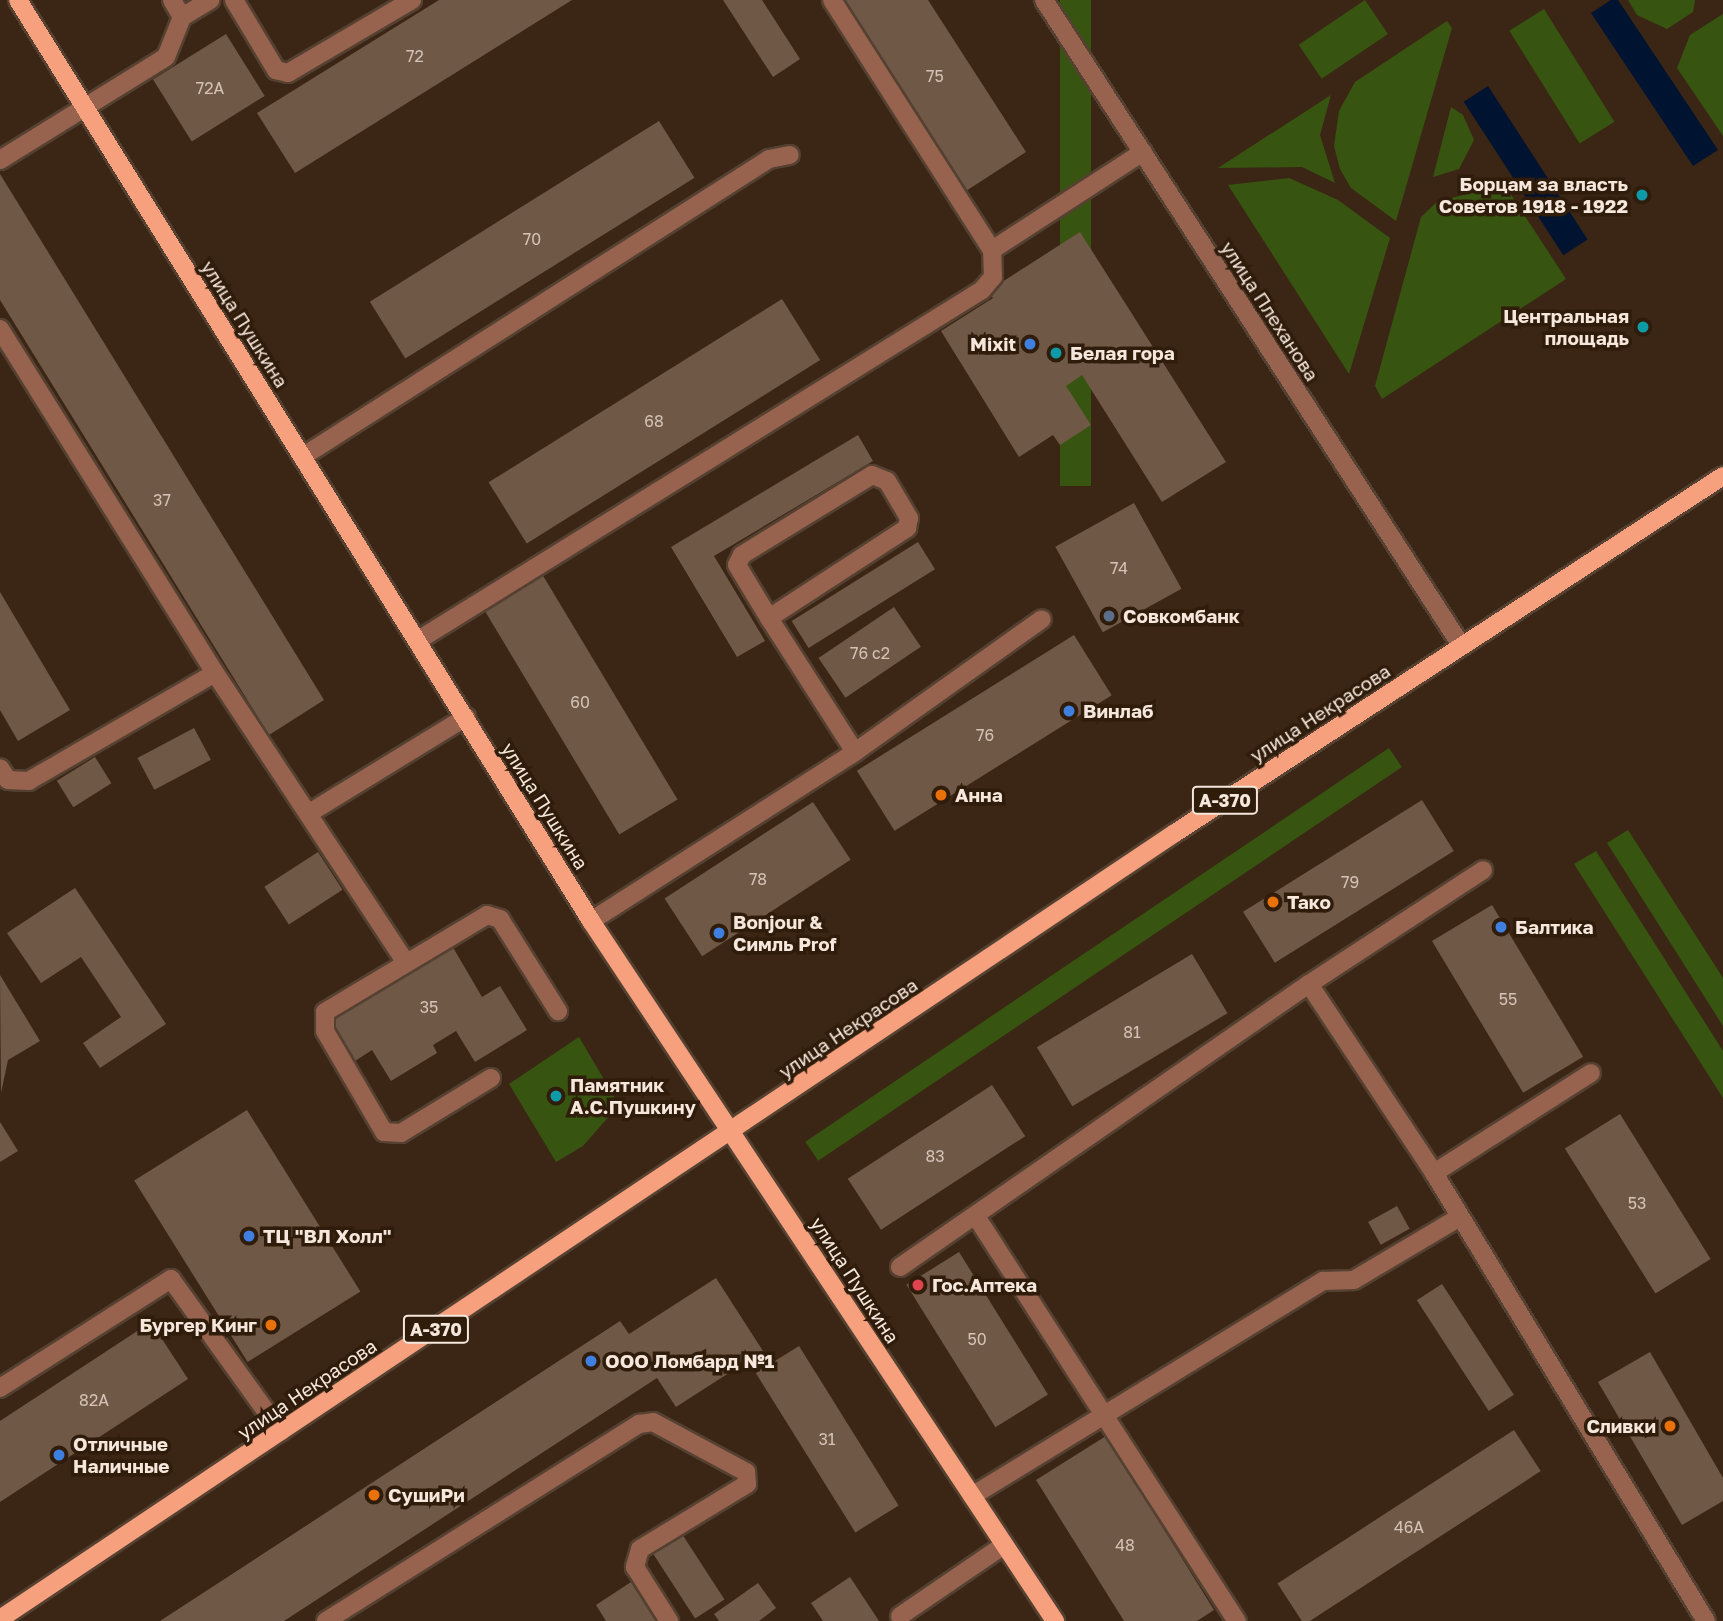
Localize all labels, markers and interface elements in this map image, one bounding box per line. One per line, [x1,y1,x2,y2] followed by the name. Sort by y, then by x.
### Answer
[406,46,424,66] house number: 72
[926,66,944,86] house number: 75
[196,78,224,98] house number: 72А
[1439,173,1628,217] place label: Борцам за власть Советов 1918 - 1922
[1634,187,1650,203] marker: Борцам за власть Советов 1918 - 1922
[523,229,541,249] house number: 70
[1216,237,1324,385] street label: улица Плеханова
[197,256,293,392] street label: улица Пушкина
[1503,305,1629,349] place label: Центральная площадь
[1635,319,1651,335] marker: Центральная площадь
[970,333,1016,355] place label: Mixit
[1022,336,1038,352] marker: Mixit
[1070,342,1175,364] place label: Белая гора
[1048,345,1064,361] marker: Белая гора
[644,411,664,431] house number: 68
[153,490,171,510] house number: 37
[1110,558,1128,578] house number: 74
[1123,605,1240,627] place label: Совкомбанк
[1101,608,1117,624] marker: Совкомбанк
[850,643,890,663] house number: 76 с2
[1246,659,1394,767] street label: улица Некрасова
[570,692,590,712] house number: 60
[1083,700,1153,722] place label: Винлаб
[1061,703,1077,719] marker: Винлаб
[976,725,994,745] house number: 76
[497,738,593,874] street label: улица Пушкина
[955,784,1003,806] place label: Анна
[1192,786,1258,814] road number: А-370
[933,787,949,803] marker: Анна
[749,869,767,889] house number: 78
[1341,872,1359,892] house number: 79
[1287,891,1331,913] place label: Тако
[1265,894,1281,910] marker: Тако
[733,911,836,955] place label: Bonjour & Симль Prof
[1515,916,1594,938] place label: Балтика
[1493,919,1509,935] marker: Балтика
[711,925,727,941] marker: Bonjour & Симль Prof
[774,973,922,1083] street label: улица Некрасова
[1499,989,1517,1009] house number: 55
[420,997,438,1017] house number: 35
[1123,1022,1141,1042] house number: 81
[570,1074,696,1118] place label: Памятник А.С.Пушкину
[548,1088,564,1104] marker: Памятник А.С.Пушкину
[925,1146,945,1166] house number: 83
[1628,1193,1646,1213] house number: 53
[806,1213,904,1347] street label: улица Пушкина
[263,1225,391,1247] place label: ТЦ "ВЛ Холл"
[241,1228,257,1244] marker: ТЦ "ВЛ Холл"
[932,1274,1037,1296] place label: Гос.Аптека
[910,1277,926,1293] marker: Гос.Аптека
[139,1314,257,1336] place label: Бургер Кинг
[403,1314,469,1344] road number: А-370
[263,1317,279,1333] marker: Бургер Кинг
[967,1329,987,1349] house number: 50
[233,1334,381,1444] street label: улица Некрасова
[605,1350,774,1372] place label: ООО Ломбард №1
[583,1353,599,1369] marker: ООО Ломбард №1
[79,1390,109,1410] house number: 82А
[1586,1415,1656,1437] place label: Сливки
[1662,1418,1678,1434] marker: Сливки
[818,1429,836,1449] house number: 31
[73,1433,170,1477] place label: Отличные Наличные
[51,1447,67,1463] marker: Отличные Наличные
[388,1484,465,1506] place label: СушиРи
[366,1487,382,1503] marker: СушиРи
[1394,1517,1424,1537] house number: 46А
[1115,1535,1135,1555] house number: 48

